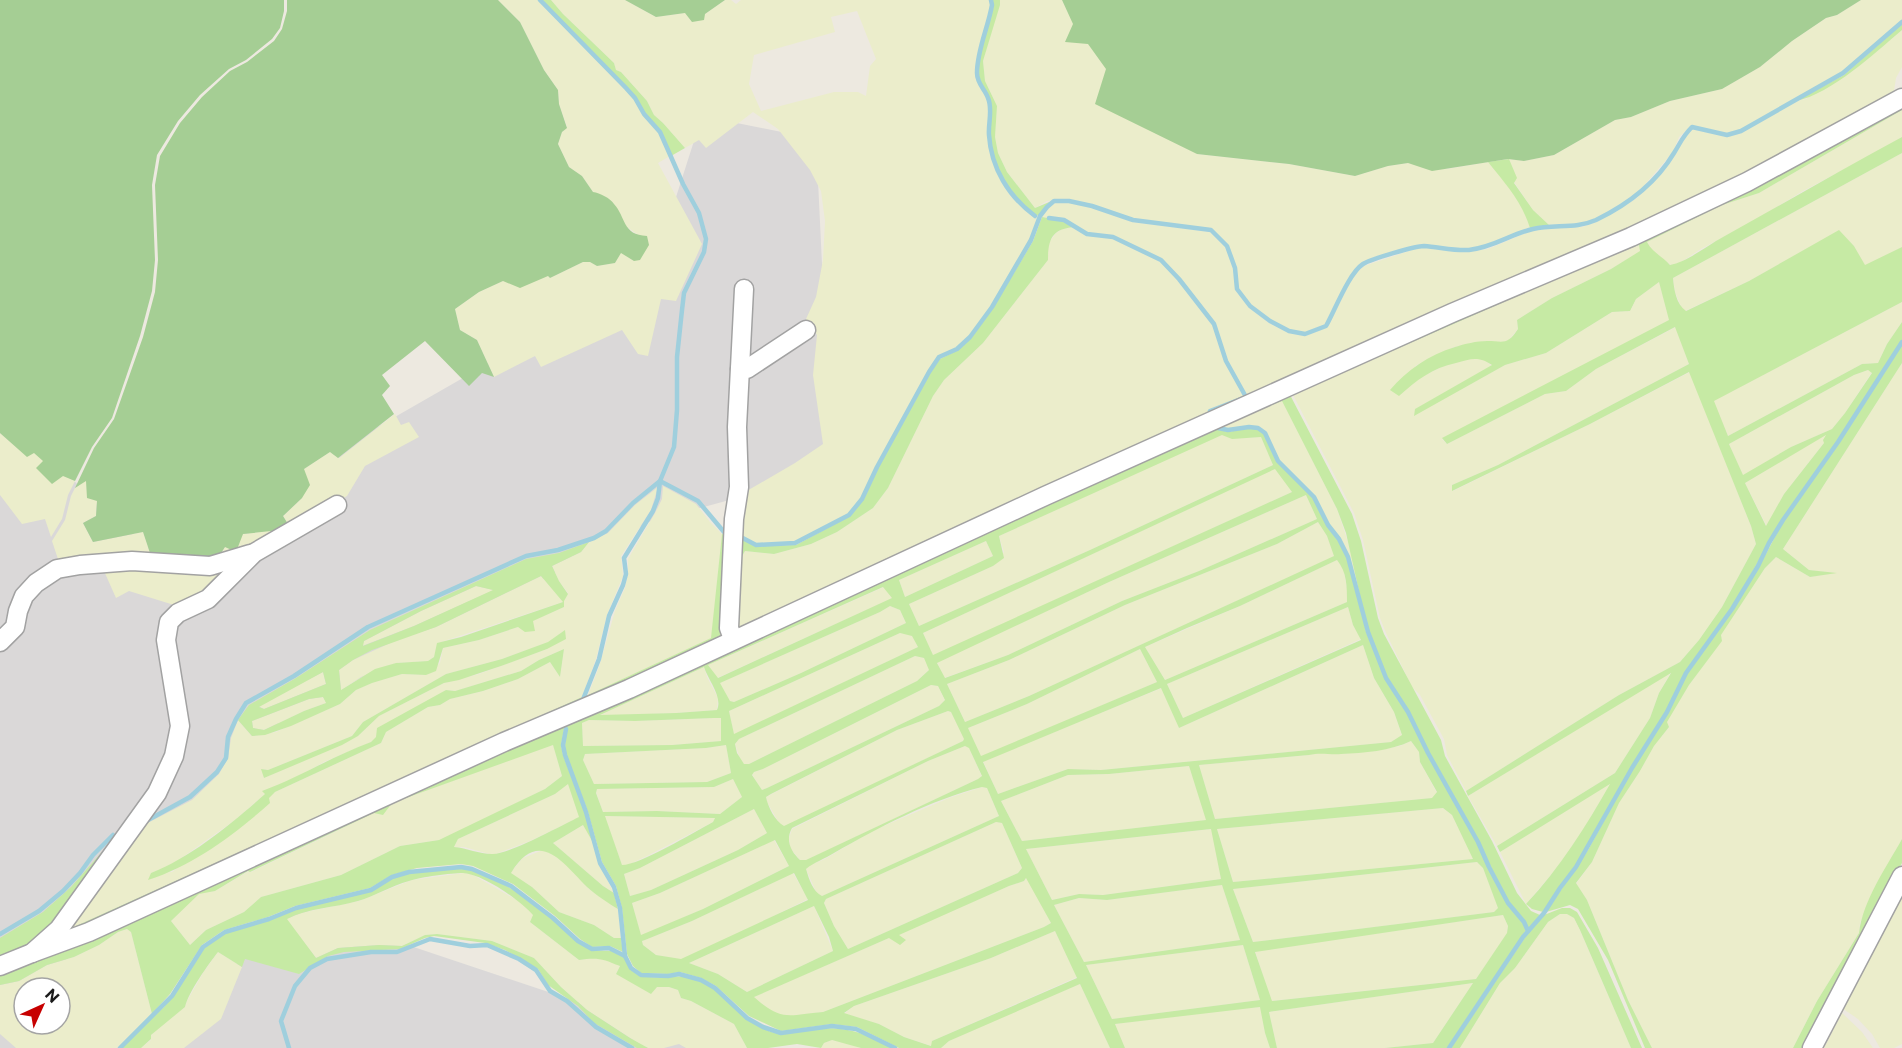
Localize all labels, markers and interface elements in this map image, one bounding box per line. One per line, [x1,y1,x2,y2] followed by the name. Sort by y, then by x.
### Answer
[12,976,72,1036] north arrow
[42,984,64,1006] text: N

